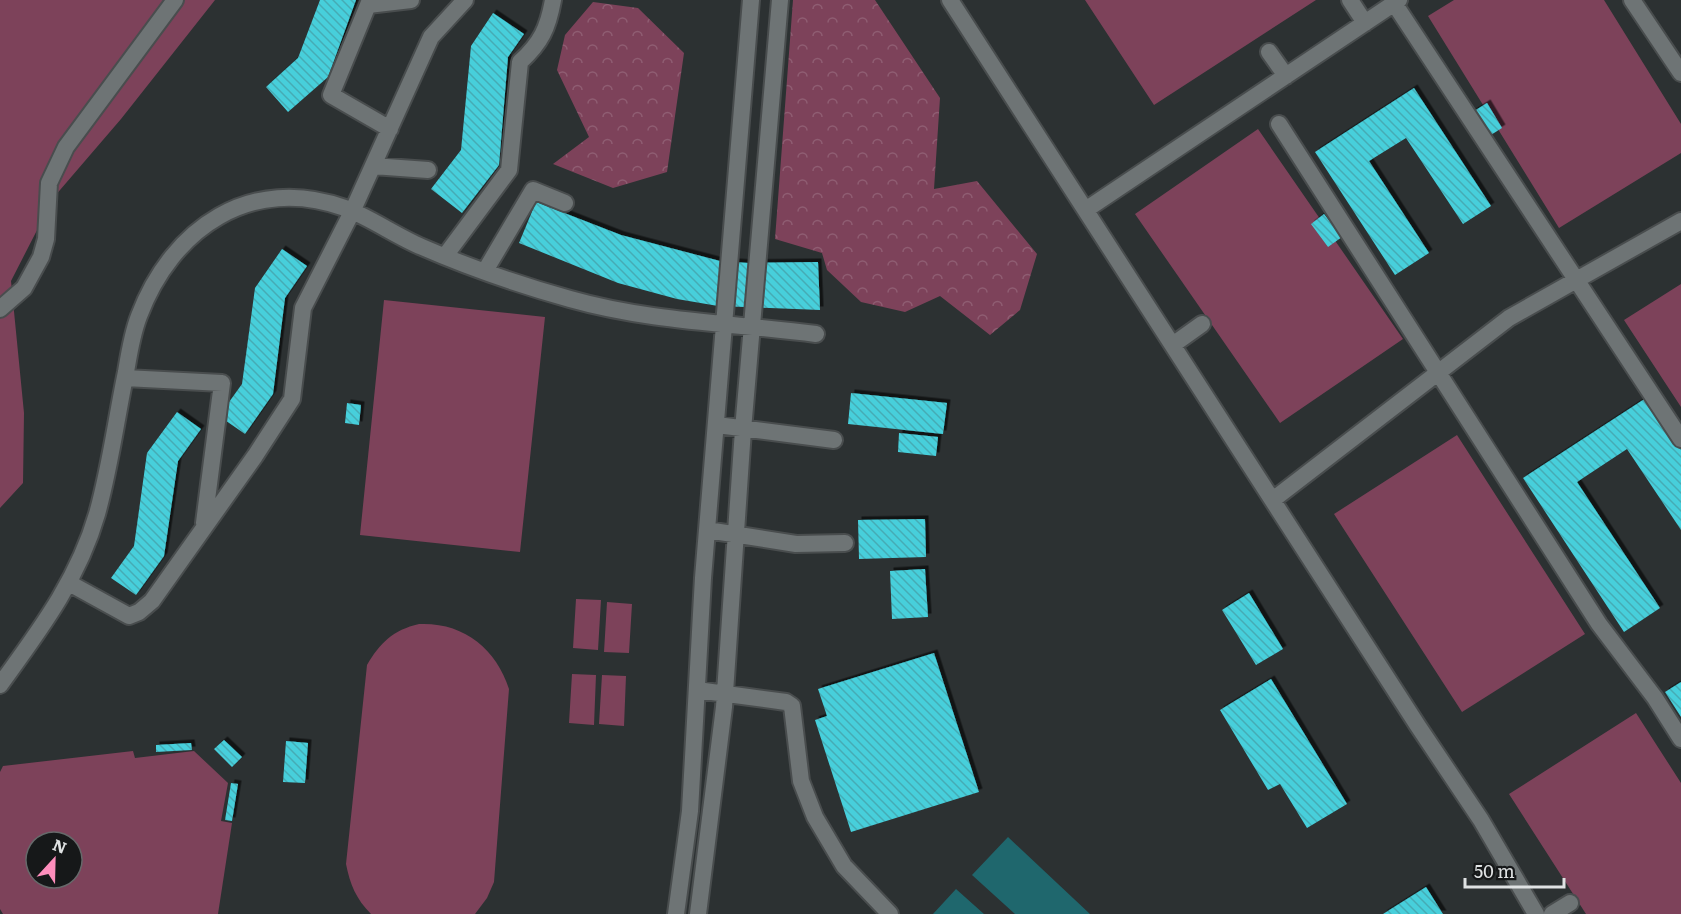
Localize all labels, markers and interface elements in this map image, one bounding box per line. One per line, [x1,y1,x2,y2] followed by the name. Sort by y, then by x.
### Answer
[24,830,84,890] north arrow
[49,832,71,859] text: N
[1465,851,1564,889] scale bar
[1474,857,1515,884] text: 50 m

